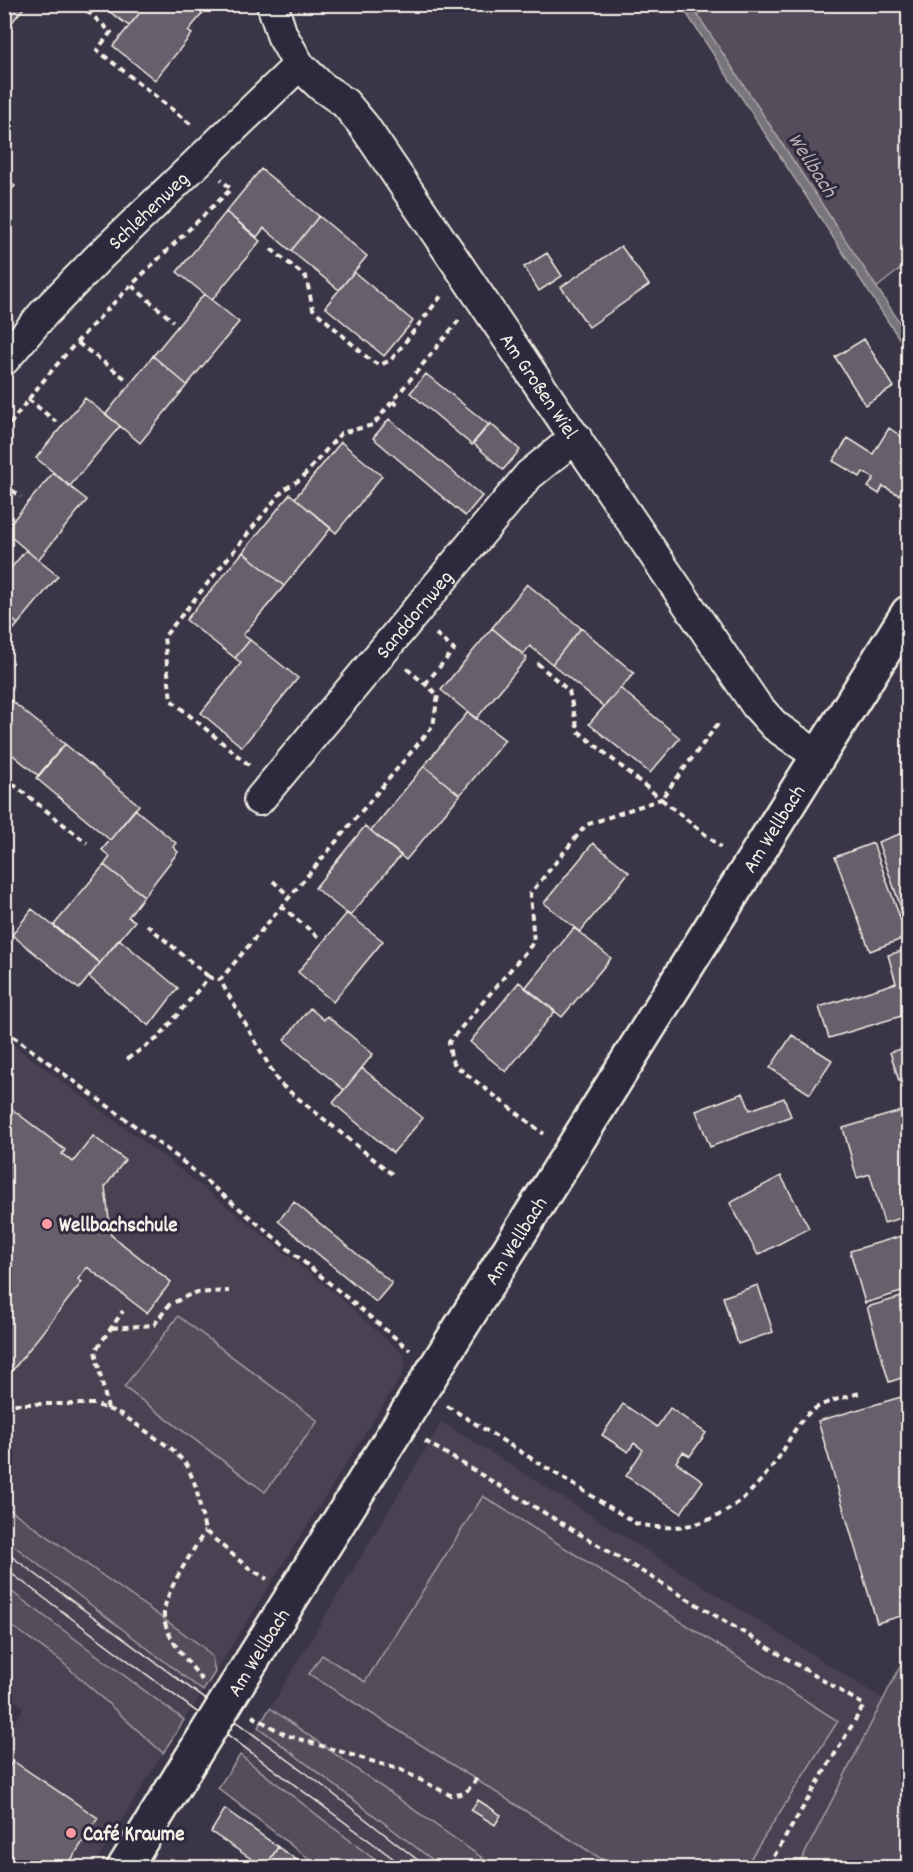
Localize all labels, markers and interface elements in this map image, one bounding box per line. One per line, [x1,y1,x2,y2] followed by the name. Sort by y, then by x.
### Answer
[779,127,844,205] water label: Wellbach
[103,166,197,258] street label: Schlehenweg
[490,328,584,446] street label: Am Großen Wiel
[370,565,462,667] street label: Sanddornweg
[737,780,815,880] street label: Am Wellbach
[479,1192,557,1292] street label: Am Wellbach
[59,1212,177,1242] place label: Wellbachschule
[40,1217,54,1231] marker: Wellbachschule
[222,1604,299,1704] street label: Am Wellbach
[83,1821,185,1851] place label: Café Kraume
[64,1826,78,1840] marker: Café Kraume

